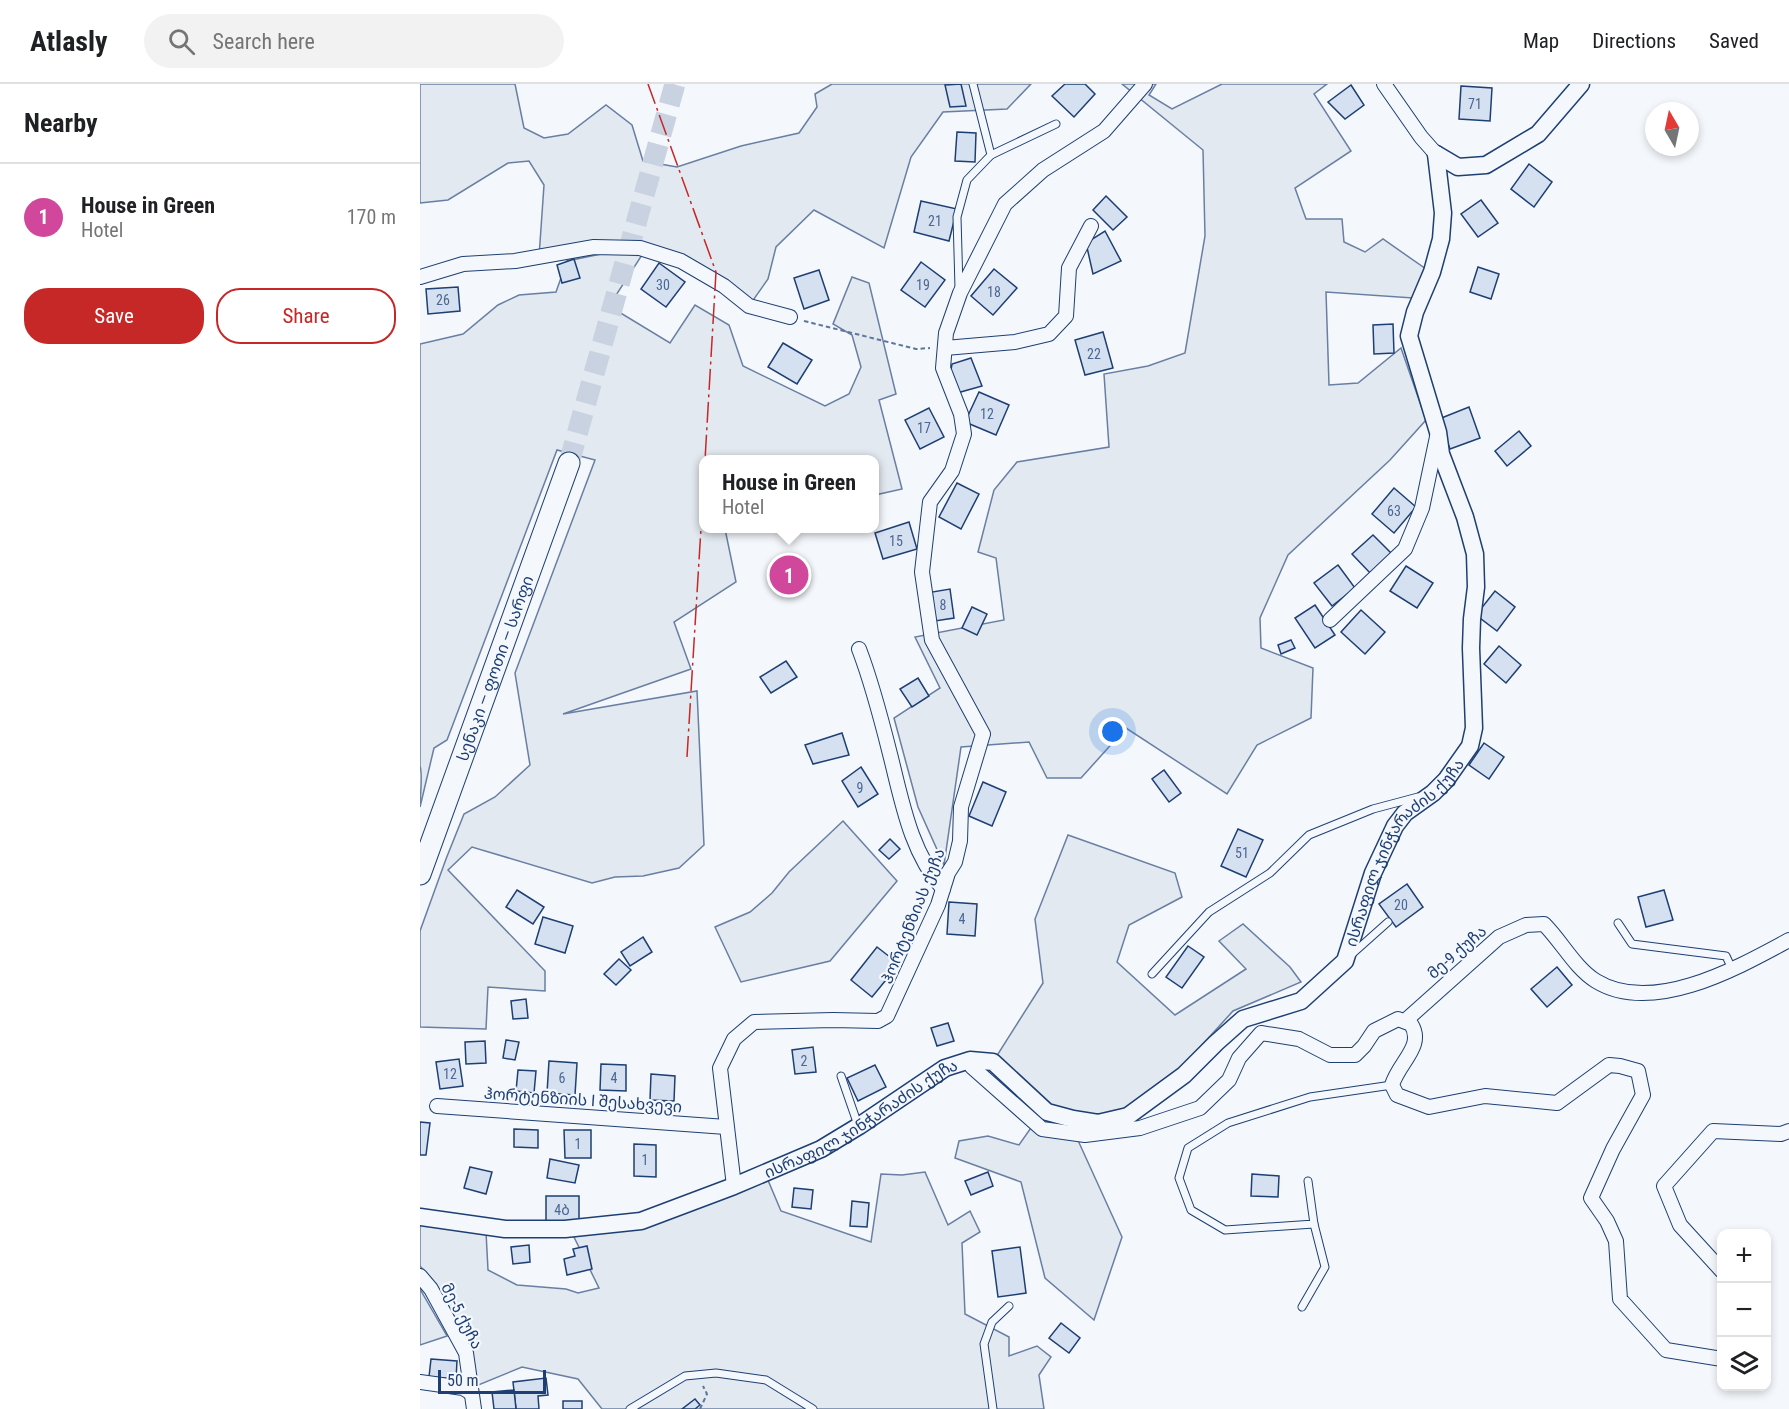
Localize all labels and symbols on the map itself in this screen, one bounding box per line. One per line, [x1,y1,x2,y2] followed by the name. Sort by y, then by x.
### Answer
[1468,96,1482,112] house number: 71
[1645,102,1699,156] north arrow
[928,213,942,229] house number: 21
[656,277,670,293] house number: 30
[916,277,930,293] house number: 19
[987,284,1001,300] house number: 18
[436,292,450,308] house number: 26
[1087,346,1101,362] house number: 22
[980,406,994,422] house number: 12
[917,420,931,436] house number: 17
[1387,503,1401,519] house number: 63
[889,533,903,549] house number: 15
[770,552,808,598] pin: 1
[452,573,537,763] street label: სენაკი — ფოთი — სარფი
[940,597,947,613] house number: 8
[1098,717,1127,746] your location
[1341,755,1468,949] street label: ისრაფილ ჯინჭარაძის ქუჩა
[857,780,863,796] house number: 9
[877,845,949,987] street label: ჰორტენზიას ქუჩა
[1235,845,1249,861] house number: 51
[1394,897,1408,913] house number: 20
[959,911,966,927] house number: 4
[1424,921,1490,983] street label: მე-9 ქუჩა
[801,1053,808,1069] house number: 2
[761,1055,960,1182] street label: ისრაფილ ჯინჭარაძის ქუჩა
[443,1066,457,1082] house number: 12
[559,1070,566,1086] house number: 6
[611,1070,618,1086] house number: 4
[483,1084,683,1116] street label: ჰორტენზიის I შესახვევი
[575,1136,581,1152] house number: 1
[642,1152,648,1168] house number: 1
[554,1202,570,1218] house number: 4ბ
[437,1280,487,1352] street label: მე-5 ქუჩა
[438,1367,546,1394] scale bar

